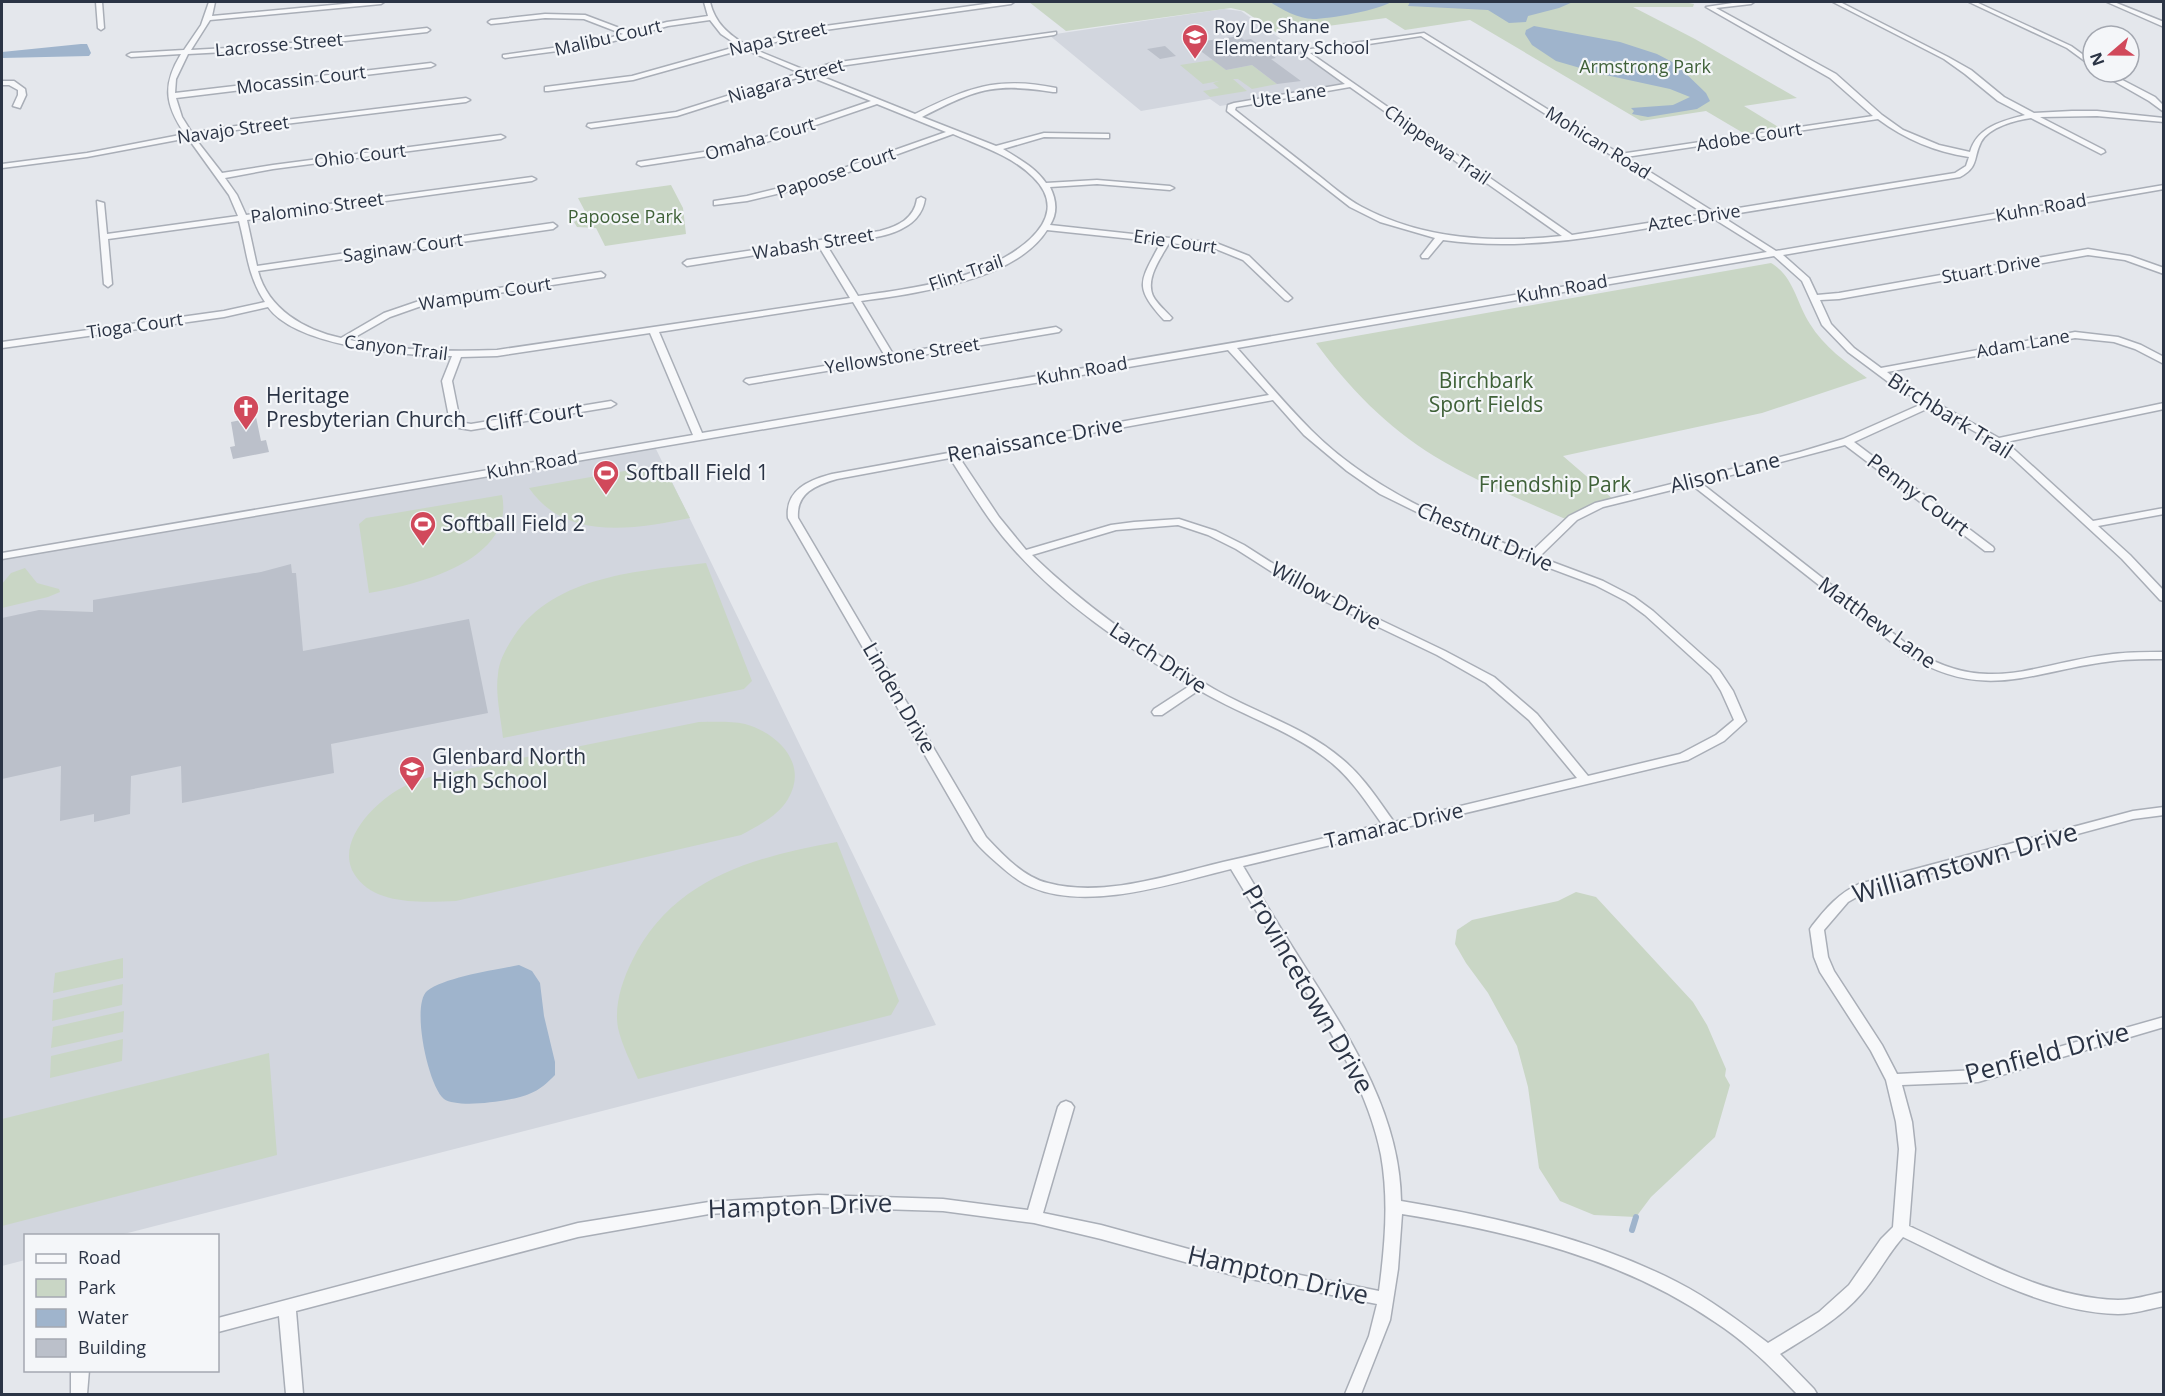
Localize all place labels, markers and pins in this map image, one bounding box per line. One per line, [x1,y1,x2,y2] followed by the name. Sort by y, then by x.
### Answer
[1214,14,1370,59] place label: Roy De Shane Elementary School
[1180,22,1210,60] school or university icon: Roy De Shane Elementary School
[266,381,466,433] place label: Heritage Presbyterian Church
[231,393,261,431] church icon: Heritage Presbyterian Church
[591,458,621,496] sports icon: Softball Field 1
[626,458,769,486] place label: Softball Field 1
[408,509,438,547] sports icon: Softball Field 2
[442,509,585,537] place label: Softball Field 2
[432,742,586,794] place label: Glenbard North High School
[397,754,427,792] school or university icon: Glenbard North High School

